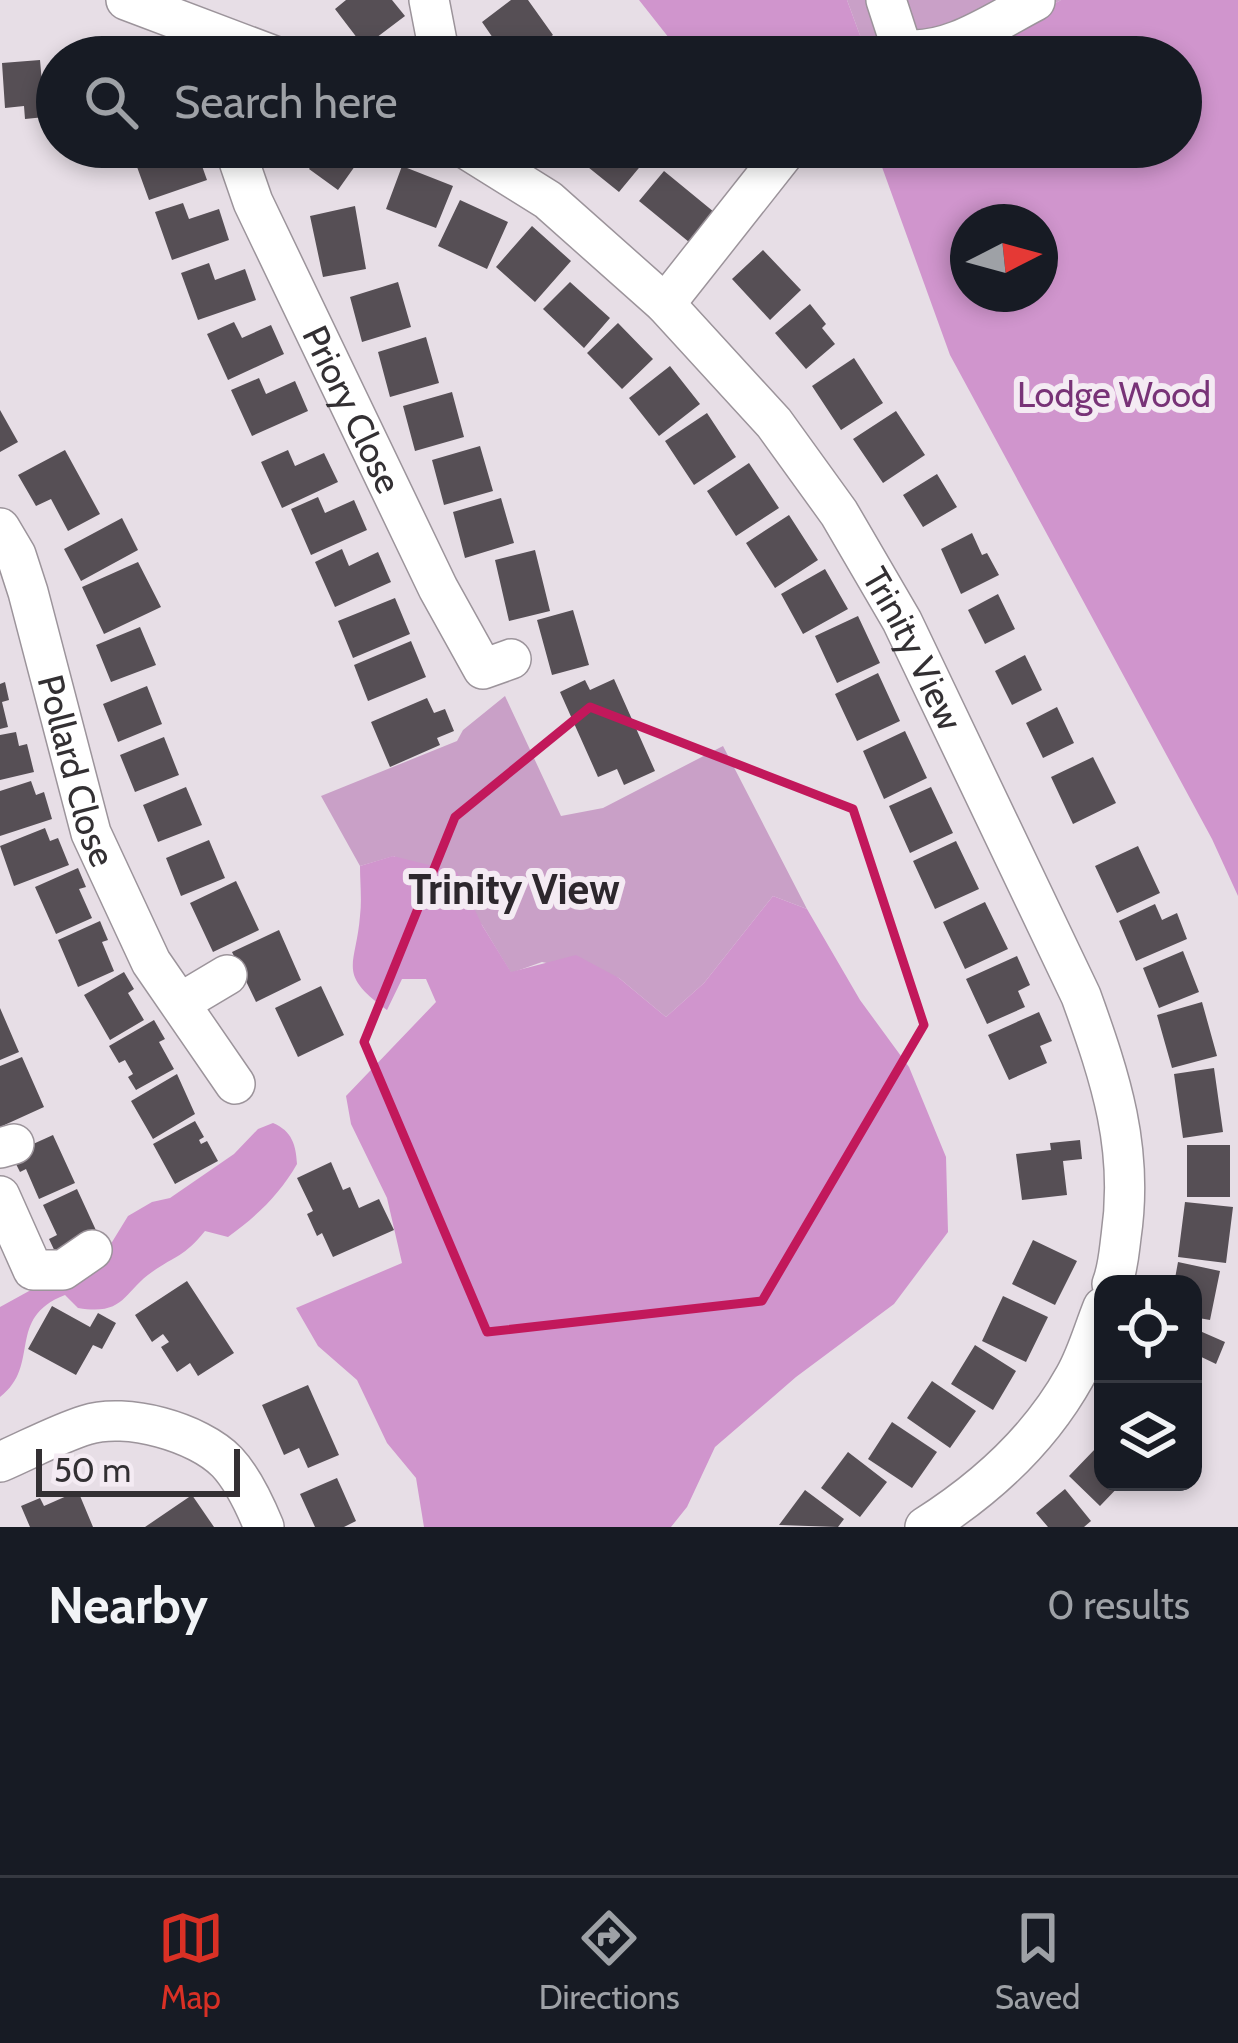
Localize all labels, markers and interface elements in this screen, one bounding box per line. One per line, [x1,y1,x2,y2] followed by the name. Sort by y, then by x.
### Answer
[36,36,1202,168] search box
[78,69,144,135] icon: search
[174,75,398,129] text: Search here
[950,204,1058,312] north arrow
[293,318,411,500] street label: Priory Close
[1017,372,1211,416] park label: Lodge Wood
[853,559,973,737] street label: Trinity View
[29,670,125,873] street label: Pollard Close
[408,863,620,915] district label: Trinity View
[1094,1275,1202,1491] map controls
[1094,1275,1202,1383] button: locate
[1094,1383,1202,1491] button: layers
[36,1443,240,1496] scale bar
[54,1450,131,1490] text: 50 m
[48,1574,208,1636] text: Nearby
[1047,1581,1190,1629] text: 0 results
[158,1905,224,2017] tab: Map
[539,1905,680,2017] tab: Directions
[995,1905,1080,2017] tab: Saved

